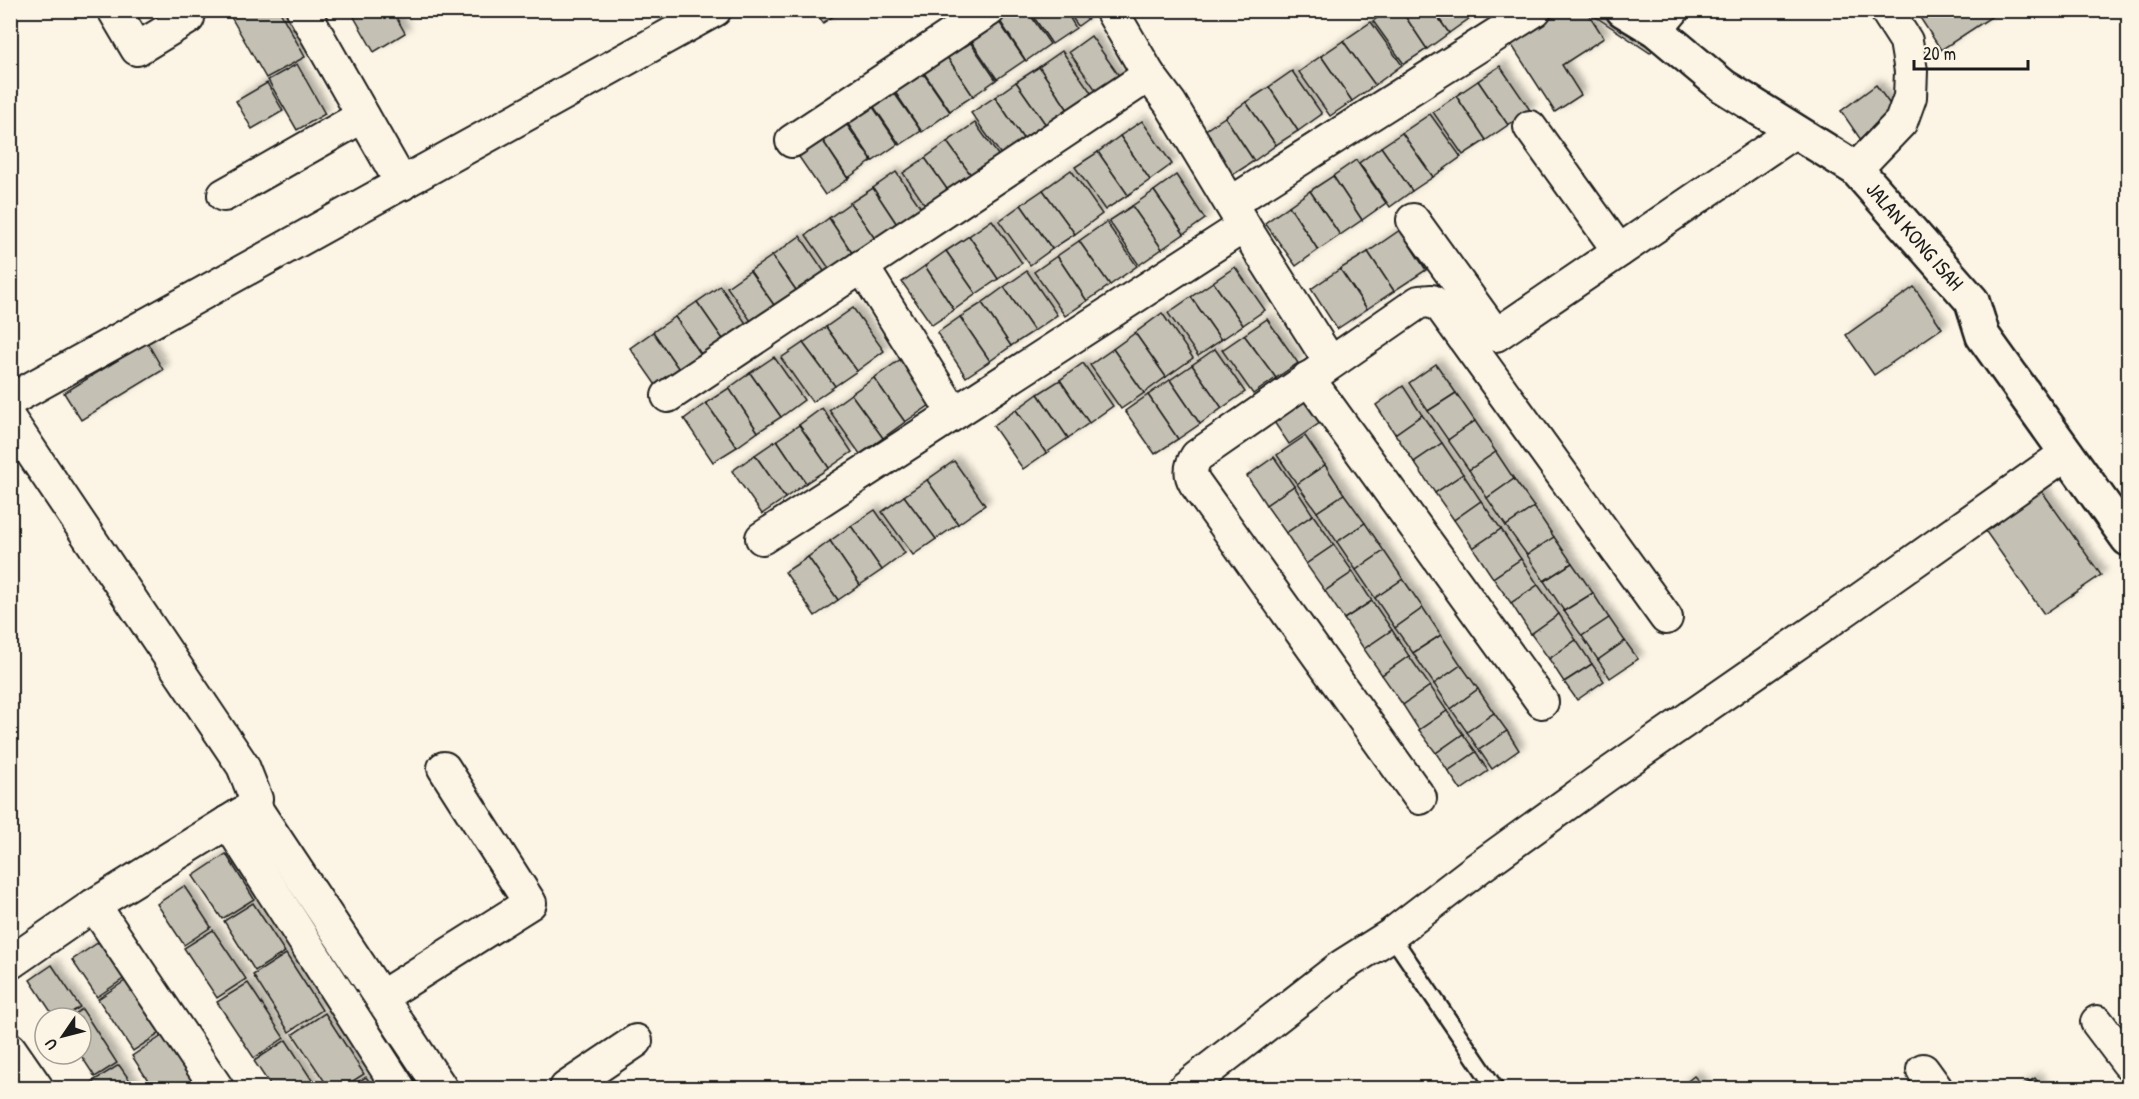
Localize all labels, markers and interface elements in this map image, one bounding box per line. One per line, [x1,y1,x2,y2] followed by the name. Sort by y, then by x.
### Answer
[1914,33,2028,71] scale bar
[1923,41,1956,66] text: 20 m
[1860,175,1970,297] street label: JALAN KONG ISAH
[33,1006,93,1066] north arrow
[39,1035,62,1055] text: U

